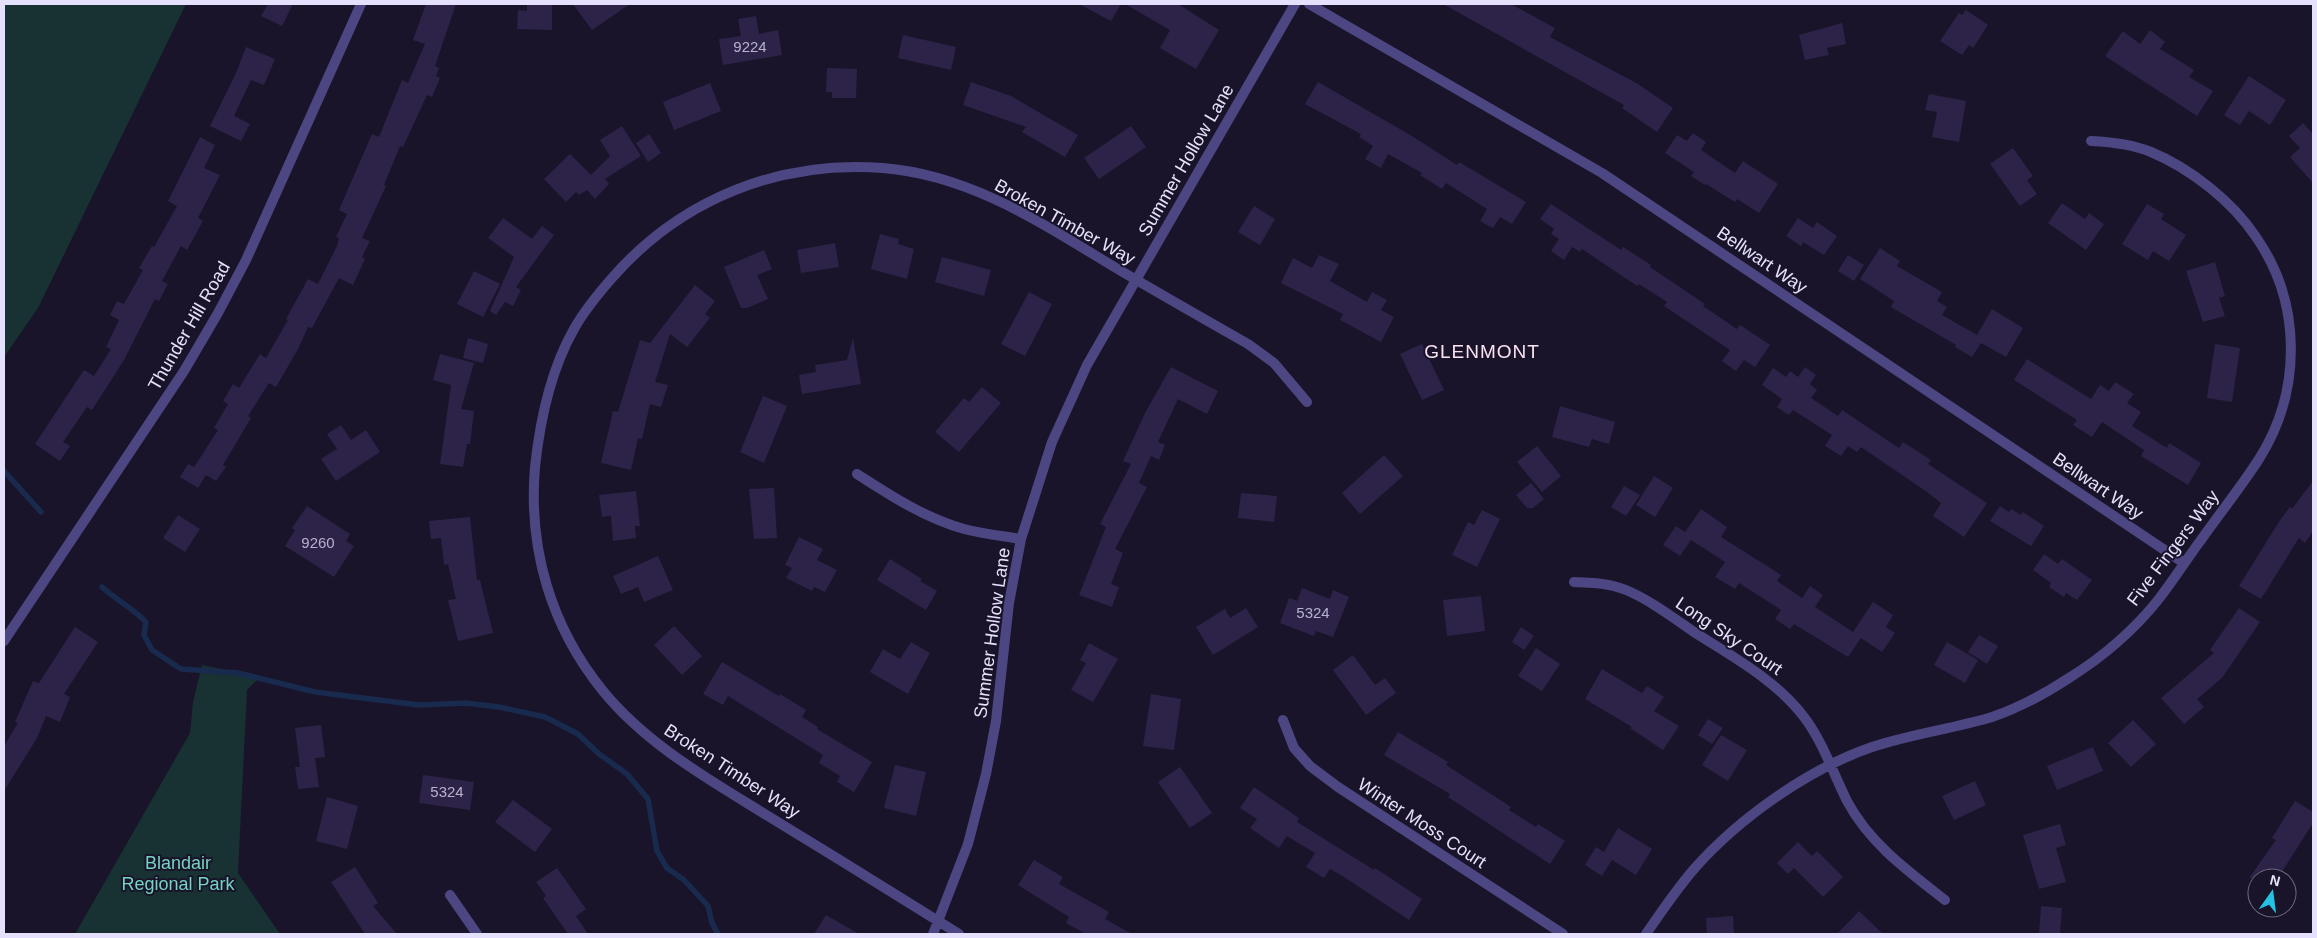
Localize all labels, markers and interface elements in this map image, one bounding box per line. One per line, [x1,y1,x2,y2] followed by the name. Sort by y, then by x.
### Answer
[733,38,767,55] house number: 9224
[1134,80,1238,240] street label: Summer Hollow Lane
[991,175,1139,269] street label: Broken Timber Way
[1713,223,1811,297] street label: Bellwart Way
[144,258,234,394] street label: Thunder Hill Road
[1424,341,1540,362] district label: GLENMONT
[2049,449,2147,523] street label: Bellwart Way
[2123,486,2223,610] street label: Five Fingers Way
[301,534,335,551] house number: 9260
[970,546,1014,720] street label: Summer Hollow Lane
[1672,593,1786,679] street label: Long Sky Court
[1296,604,1330,621] house number: 5324
[661,720,803,822] street label: Broken Timber Way
[1354,774,1490,872] street label: Winter Moss Court
[430,783,464,800] house number: 5324
[121,853,236,894] park label: Blandair Regional Park
[2247,868,2297,918] north arrow
[2268,871,2282,889] text: N

